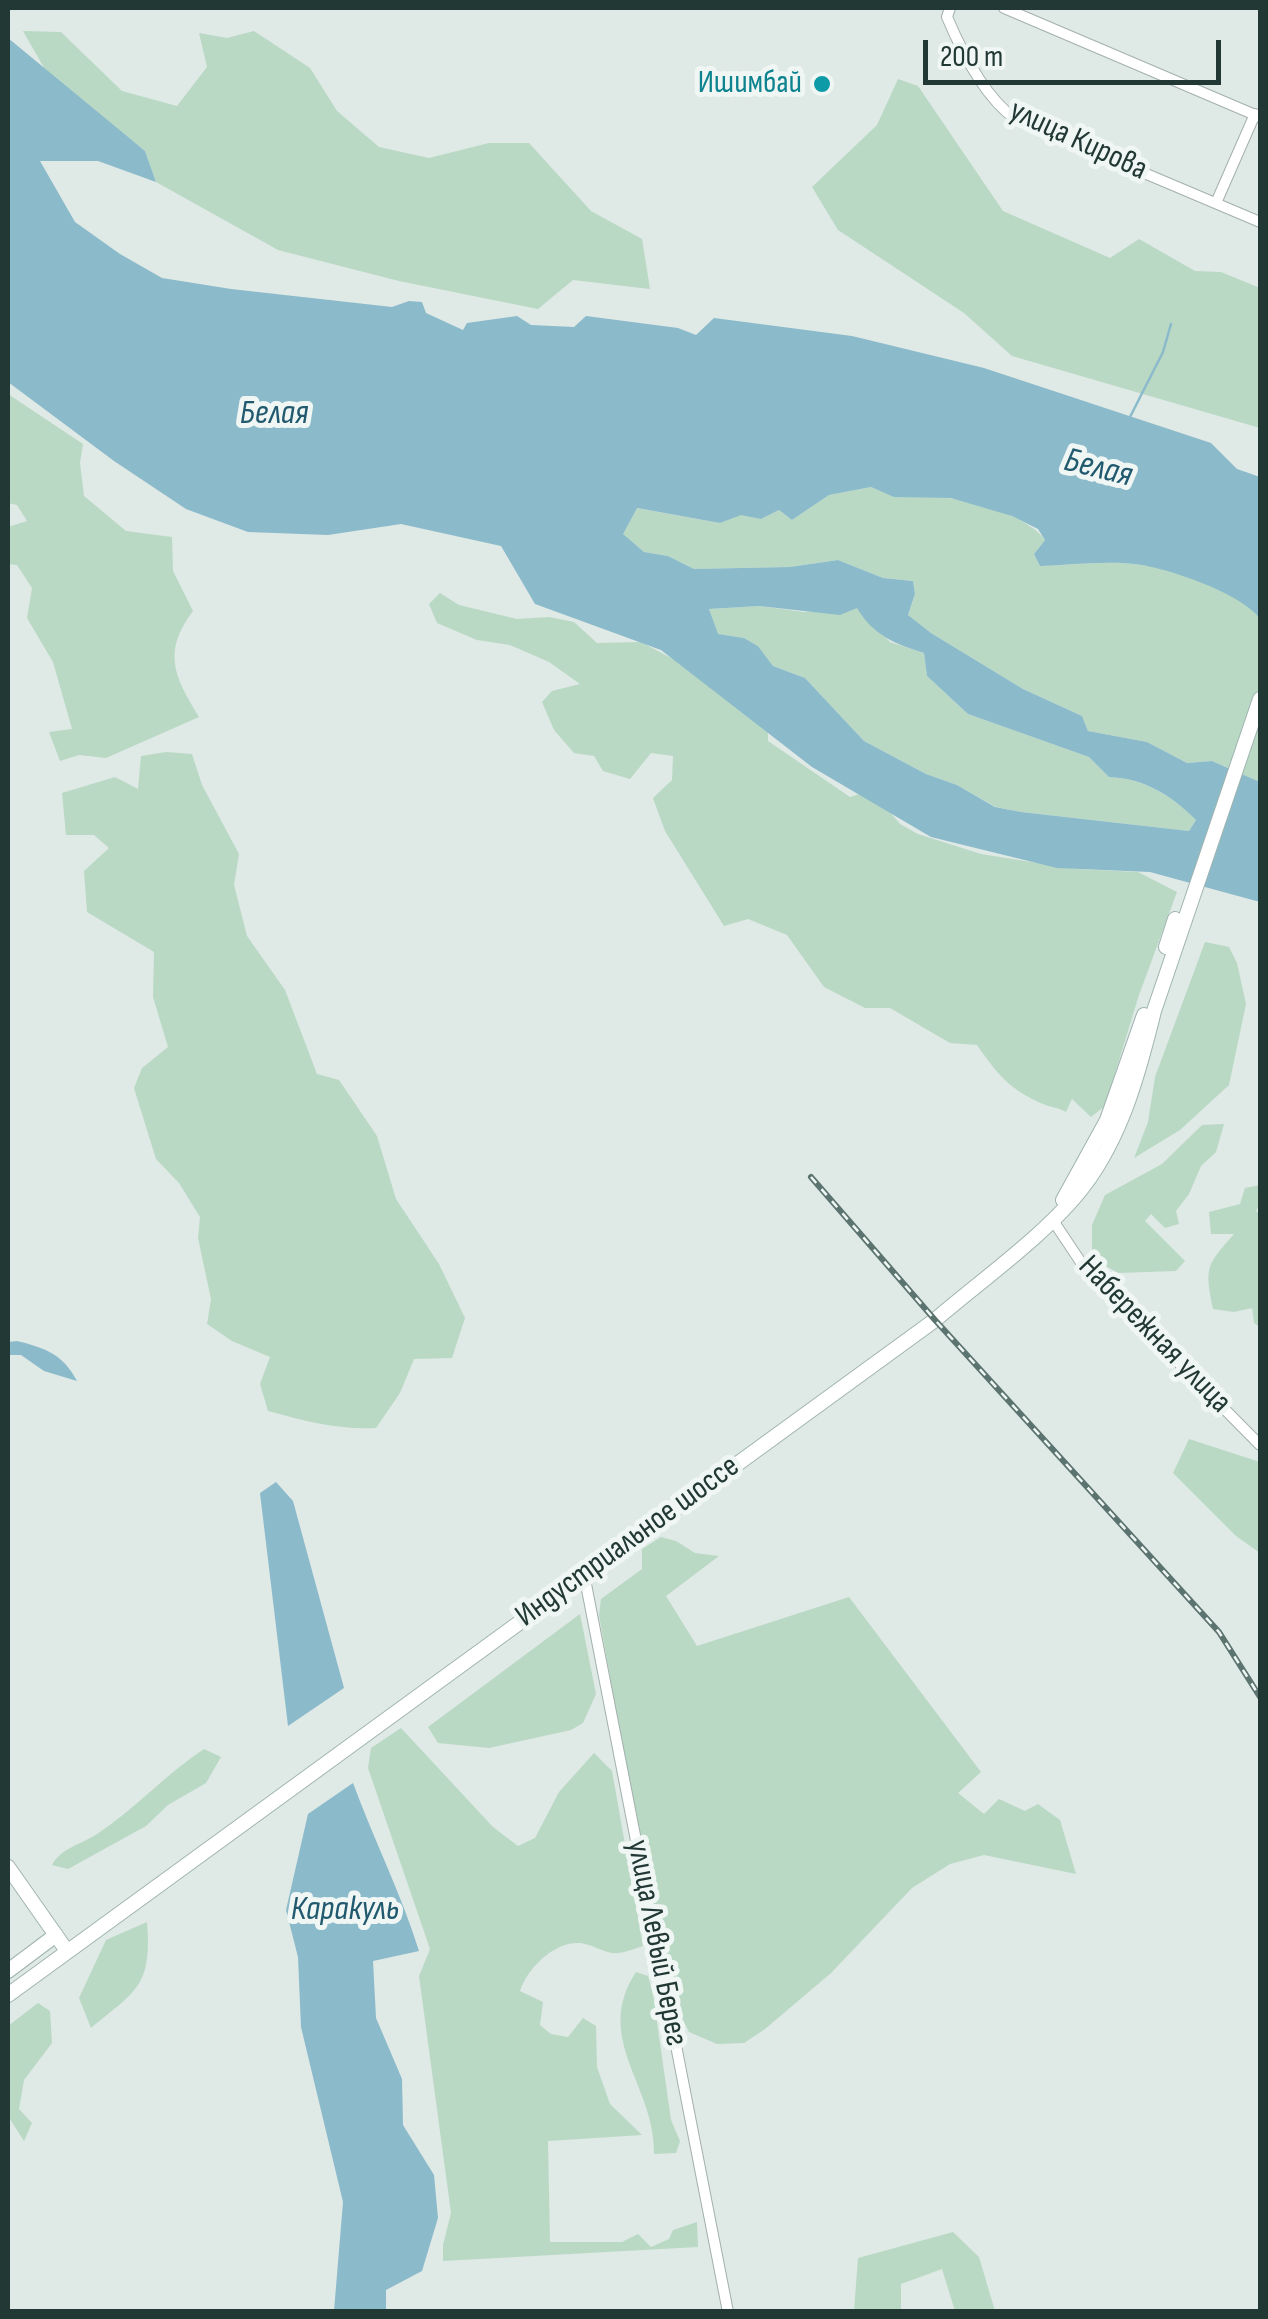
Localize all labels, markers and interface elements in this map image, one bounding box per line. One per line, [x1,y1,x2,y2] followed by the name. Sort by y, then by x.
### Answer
[928,20,1226,82] scale bar
[940,39,1003,75] text: 200 m
[698,65,802,103] place label: Ишимбай
[811,73,833,95] marker: Ишимбай
[1003,92,1153,190] street label: улица Кирова
[240,393,308,435] water label: Белая
[1060,440,1136,498] water label: Белая
[1069,1248,1239,1422] street label: Набережная улица
[509,1448,747,1636] street label: Индустриальное шоссе
[617,1837,695,2049] street label: улица Левый Берег
[291,1889,399,1931] water label: Каракуль

